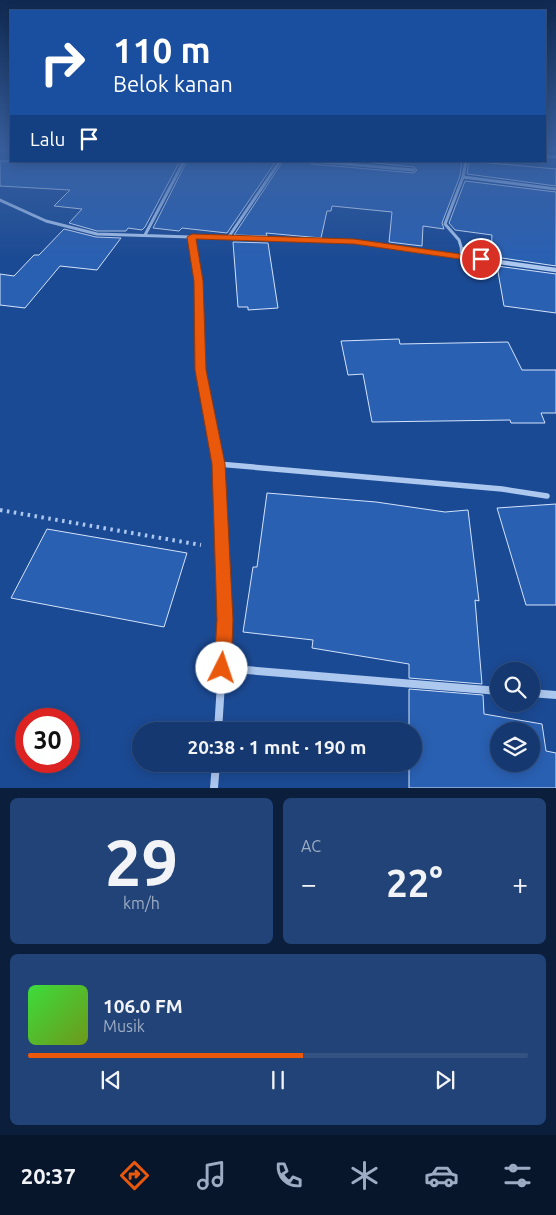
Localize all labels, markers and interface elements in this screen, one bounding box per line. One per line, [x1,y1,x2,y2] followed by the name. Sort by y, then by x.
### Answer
[30,30,95,95] icon: right
[113,30,211,70] text: 110 m
[113,71,233,96] text: Belok kanan
[75,125,103,153] icon: arrive
[30,128,65,150] text: Lalu
[460,238,502,280] pin
[467,245,495,273] icon: arrive
[195,641,247,693] position arrow
[490,662,540,772] map controls
[490,662,540,712] button: search
[15,708,80,773] speed limit sign: 30
[490,722,540,772] button: layers
[188,736,366,758] text: 20:38 · 1 mnt · 190 m
[105,825,178,898] text: 29
[301,837,321,855] text: AC
[386,862,443,904] text: 22°
[301,868,317,899] text: −
[512,868,528,899] text: +
[123,894,160,912] text: km/h
[103,995,183,1017] text: 106.0 FM
[103,1017,145,1035] text: Musik
[97,1066,125,1094] icon: previous
[264,1066,292,1094] icon: pause
[431,1066,459,1094] icon: next
[117,1158,152,1193] icon: directions
[194,1158,229,1193] icon: music
[271,1158,306,1193] icon: phone
[347,1158,382,1193] icon: climate
[424,1158,459,1193] icon: car
[500,1158,535,1193] icon: filters
[21,1163,76,1188] text: 20:37

